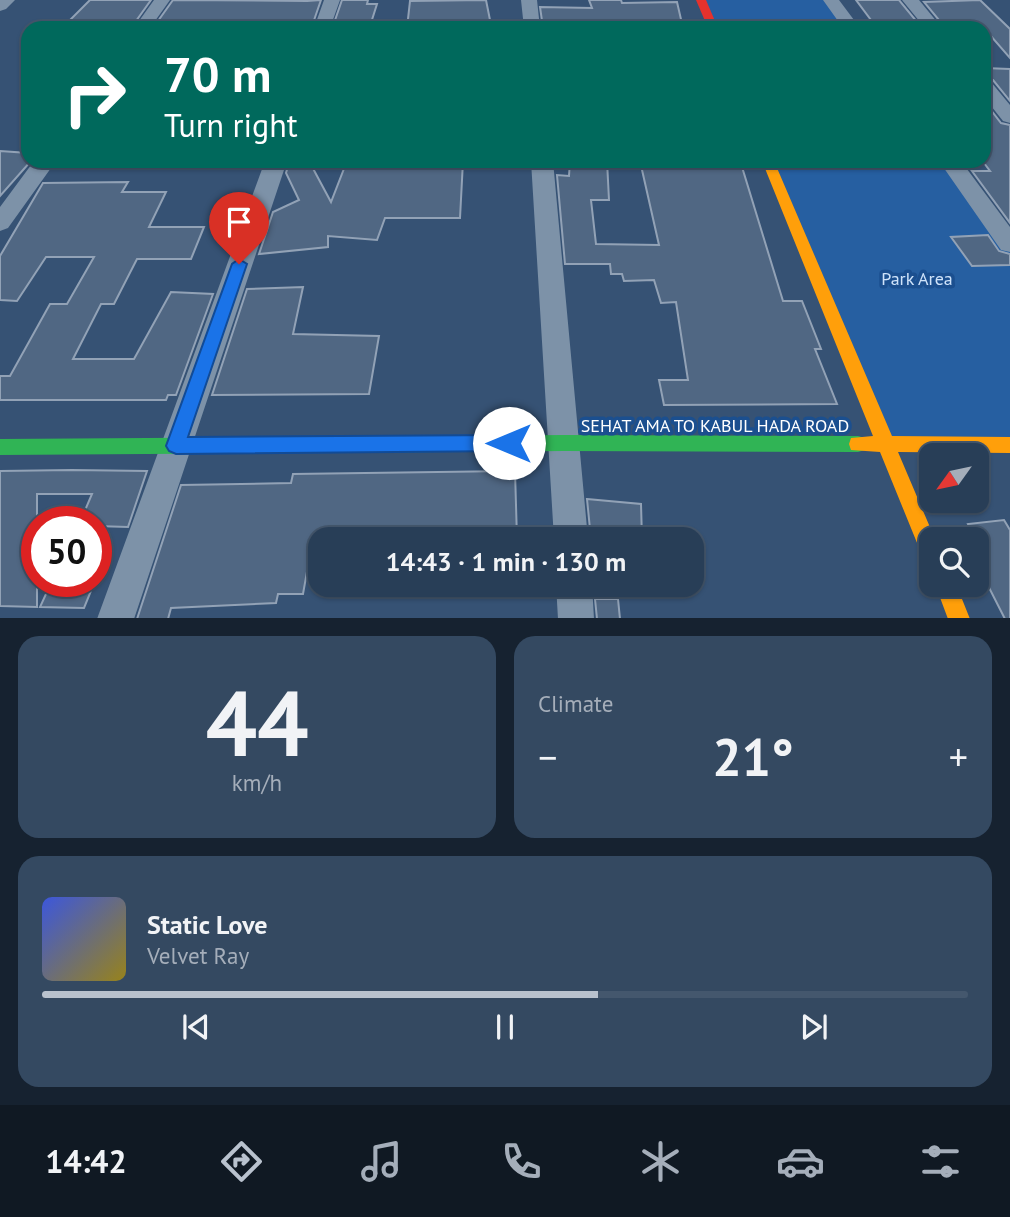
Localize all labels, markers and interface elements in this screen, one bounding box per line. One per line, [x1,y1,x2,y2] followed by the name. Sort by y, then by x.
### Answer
[164,42,271,106] text: 70 m
[49,49,140,140] icon: right
[164,104,298,146] text: Turn right
[209,192,269,264] pin
[220,203,258,241] icon: arrive
[881,267,953,290] park label: Park Area
[472,406,546,480] position arrow
[581,414,849,437] street label: SEHAT AMA TO KABUL HADA ROAD
[919,443,989,513] north arrow
[919,443,989,597] map controls
[21,506,112,597] speed limit sign: 50
[919,527,989,597] button: search
[386,545,626,578] text: 14:43 · 1 min · 130 m
[205,663,309,781] text: 44
[538,689,613,718] text: Climate
[712,723,794,790] text: 21°
[538,732,557,781] text: −
[949,732,968,781] text: +
[232,768,282,797] text: km/h
[147,908,268,941] text: Static Love
[147,941,249,970] text: Velvet Ray
[177,1008,215,1046] icon: previous
[486,1008,524,1046] icon: pause
[795,1008,833,1046] icon: next
[217,1137,266,1186] icon: directions
[357,1137,406,1186] icon: music
[497,1137,546,1186] icon: phone
[636,1137,685,1186] icon: climate
[776,1137,825,1186] icon: car
[916,1137,965,1186] icon: filters
[45,1140,127,1182] text: 14:42

